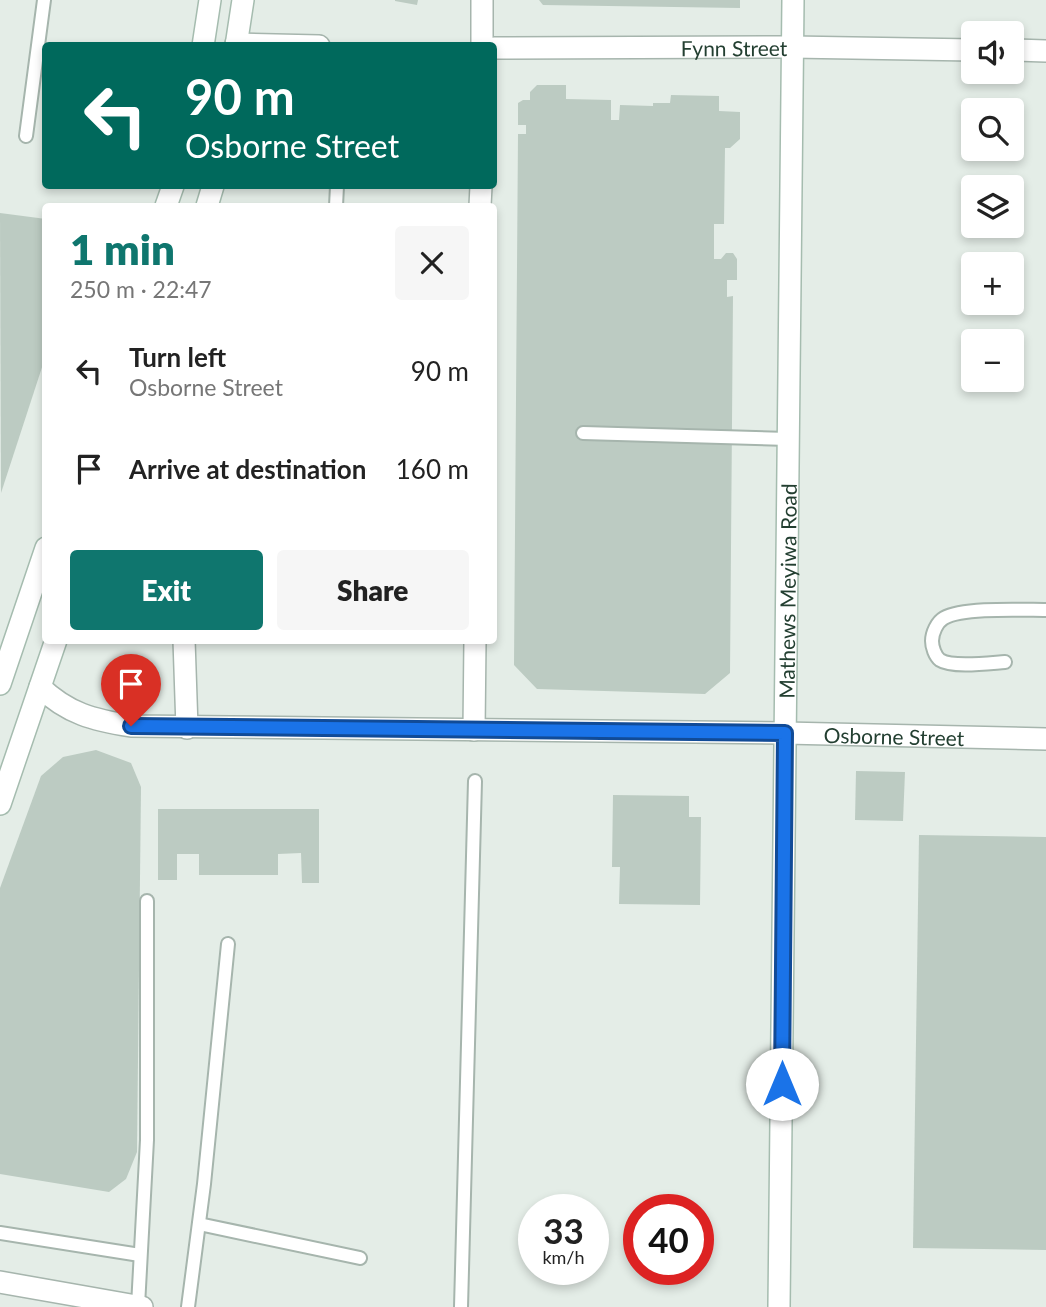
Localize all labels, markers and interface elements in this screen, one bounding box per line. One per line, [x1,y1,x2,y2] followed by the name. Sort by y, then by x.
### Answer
[961,21,1024,392] map controls
[961,21,1024,84] button: sound
[681,35,788,60] street label: Fynn Street
[185,67,295,125] text: 90 m
[70,70,161,161] icon: left
[961,98,1024,161] button: search
[185,126,399,165] text: Osborne Street
[961,175,1024,238] button: layers
[70,224,175,274] text: 1 min
[395,226,469,300] button: close
[961,252,1024,315] button: +
[70,275,212,303] text: 250 m · 22:47
[961,329,1024,392] button: −
[129,341,226,373] text: Turn left
[70,352,108,390] icon: left
[411,355,469,387] text: 90 m
[129,373,283,401] text: Osborne Street
[70,450,108,488] icon: arrive
[129,453,366,485] text: Arrive at destination
[396,453,469,485] text: 160 m
[773,483,800,699] street label: Mathews Meyiwa Road
[70,550,263,630] button: Exit
[277,550,469,630] button: Share
[101,654,161,726] pin
[112,665,150,703] icon: arrive
[823,721,965,750] street label: Osborne Street
[745,1047,819,1121] position arrow
[623,1194,714,1285] speed limit sign: 40
[543,1209,584,1251] text: 33
[542,1246,585,1268] text: km/h

